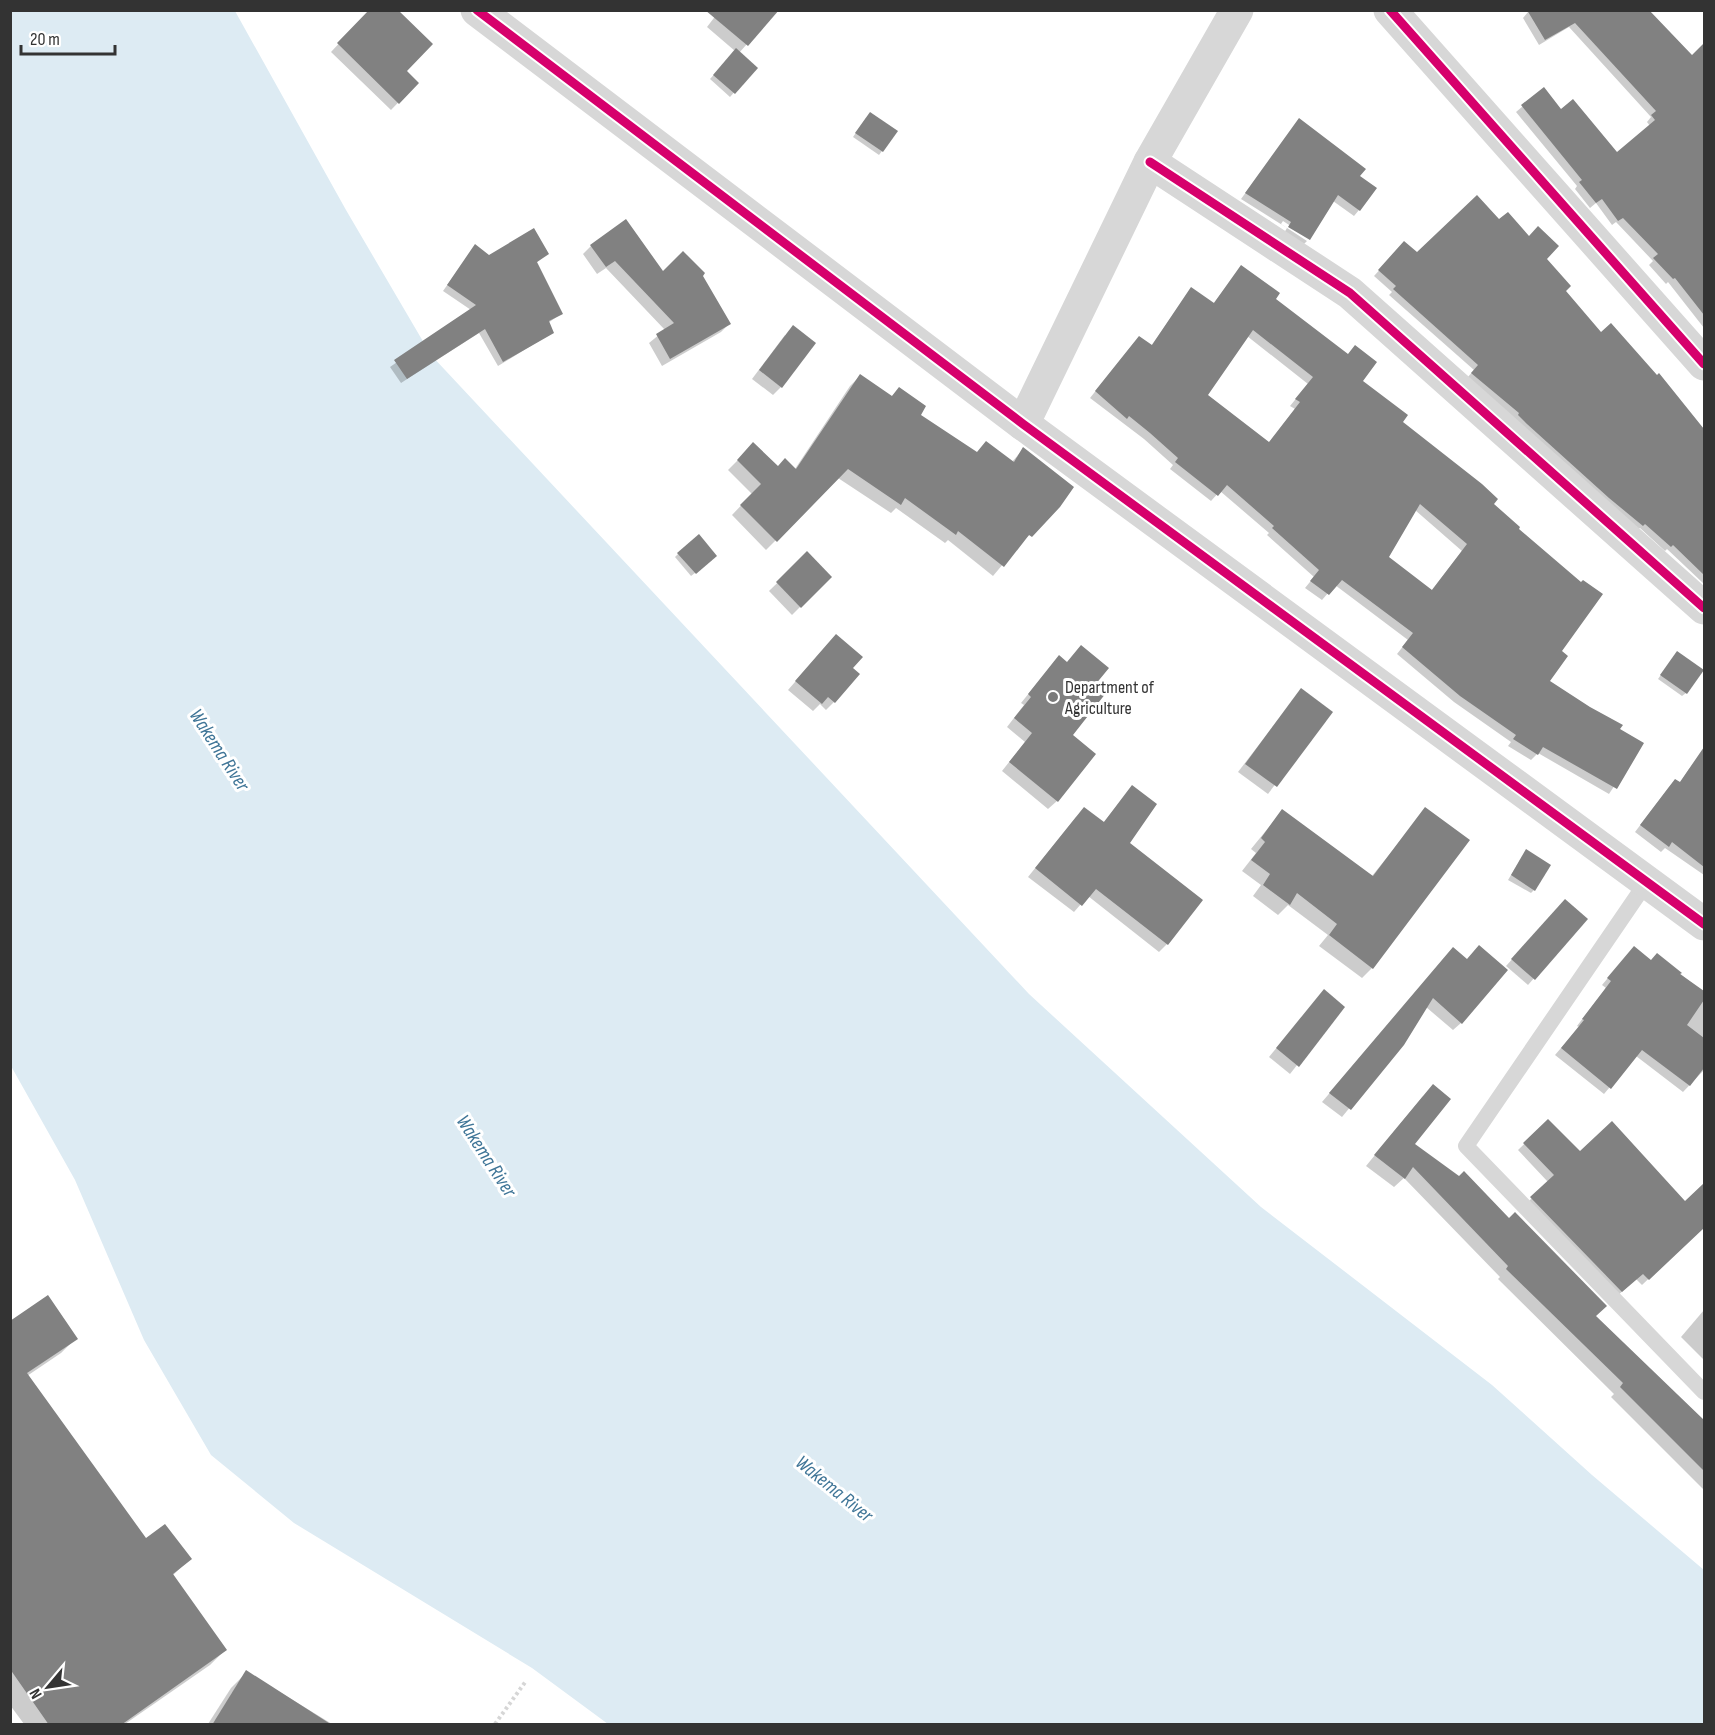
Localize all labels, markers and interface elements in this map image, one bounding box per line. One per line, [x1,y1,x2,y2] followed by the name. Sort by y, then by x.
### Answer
[21,18,116,56] scale bar
[30,29,60,50] text: 20 m
[1064,677,1155,719] place label: Department of Agriculture
[1046,690,1060,704] marker: Department of Agriculture
[184,705,255,797] water label: Wakema River
[451,1111,522,1203] water label: Wakema River
[790,1450,879,1528] water label: Wakema River
[18,1657,78,1717] north arrow
[26,1685,47,1702] text: N

